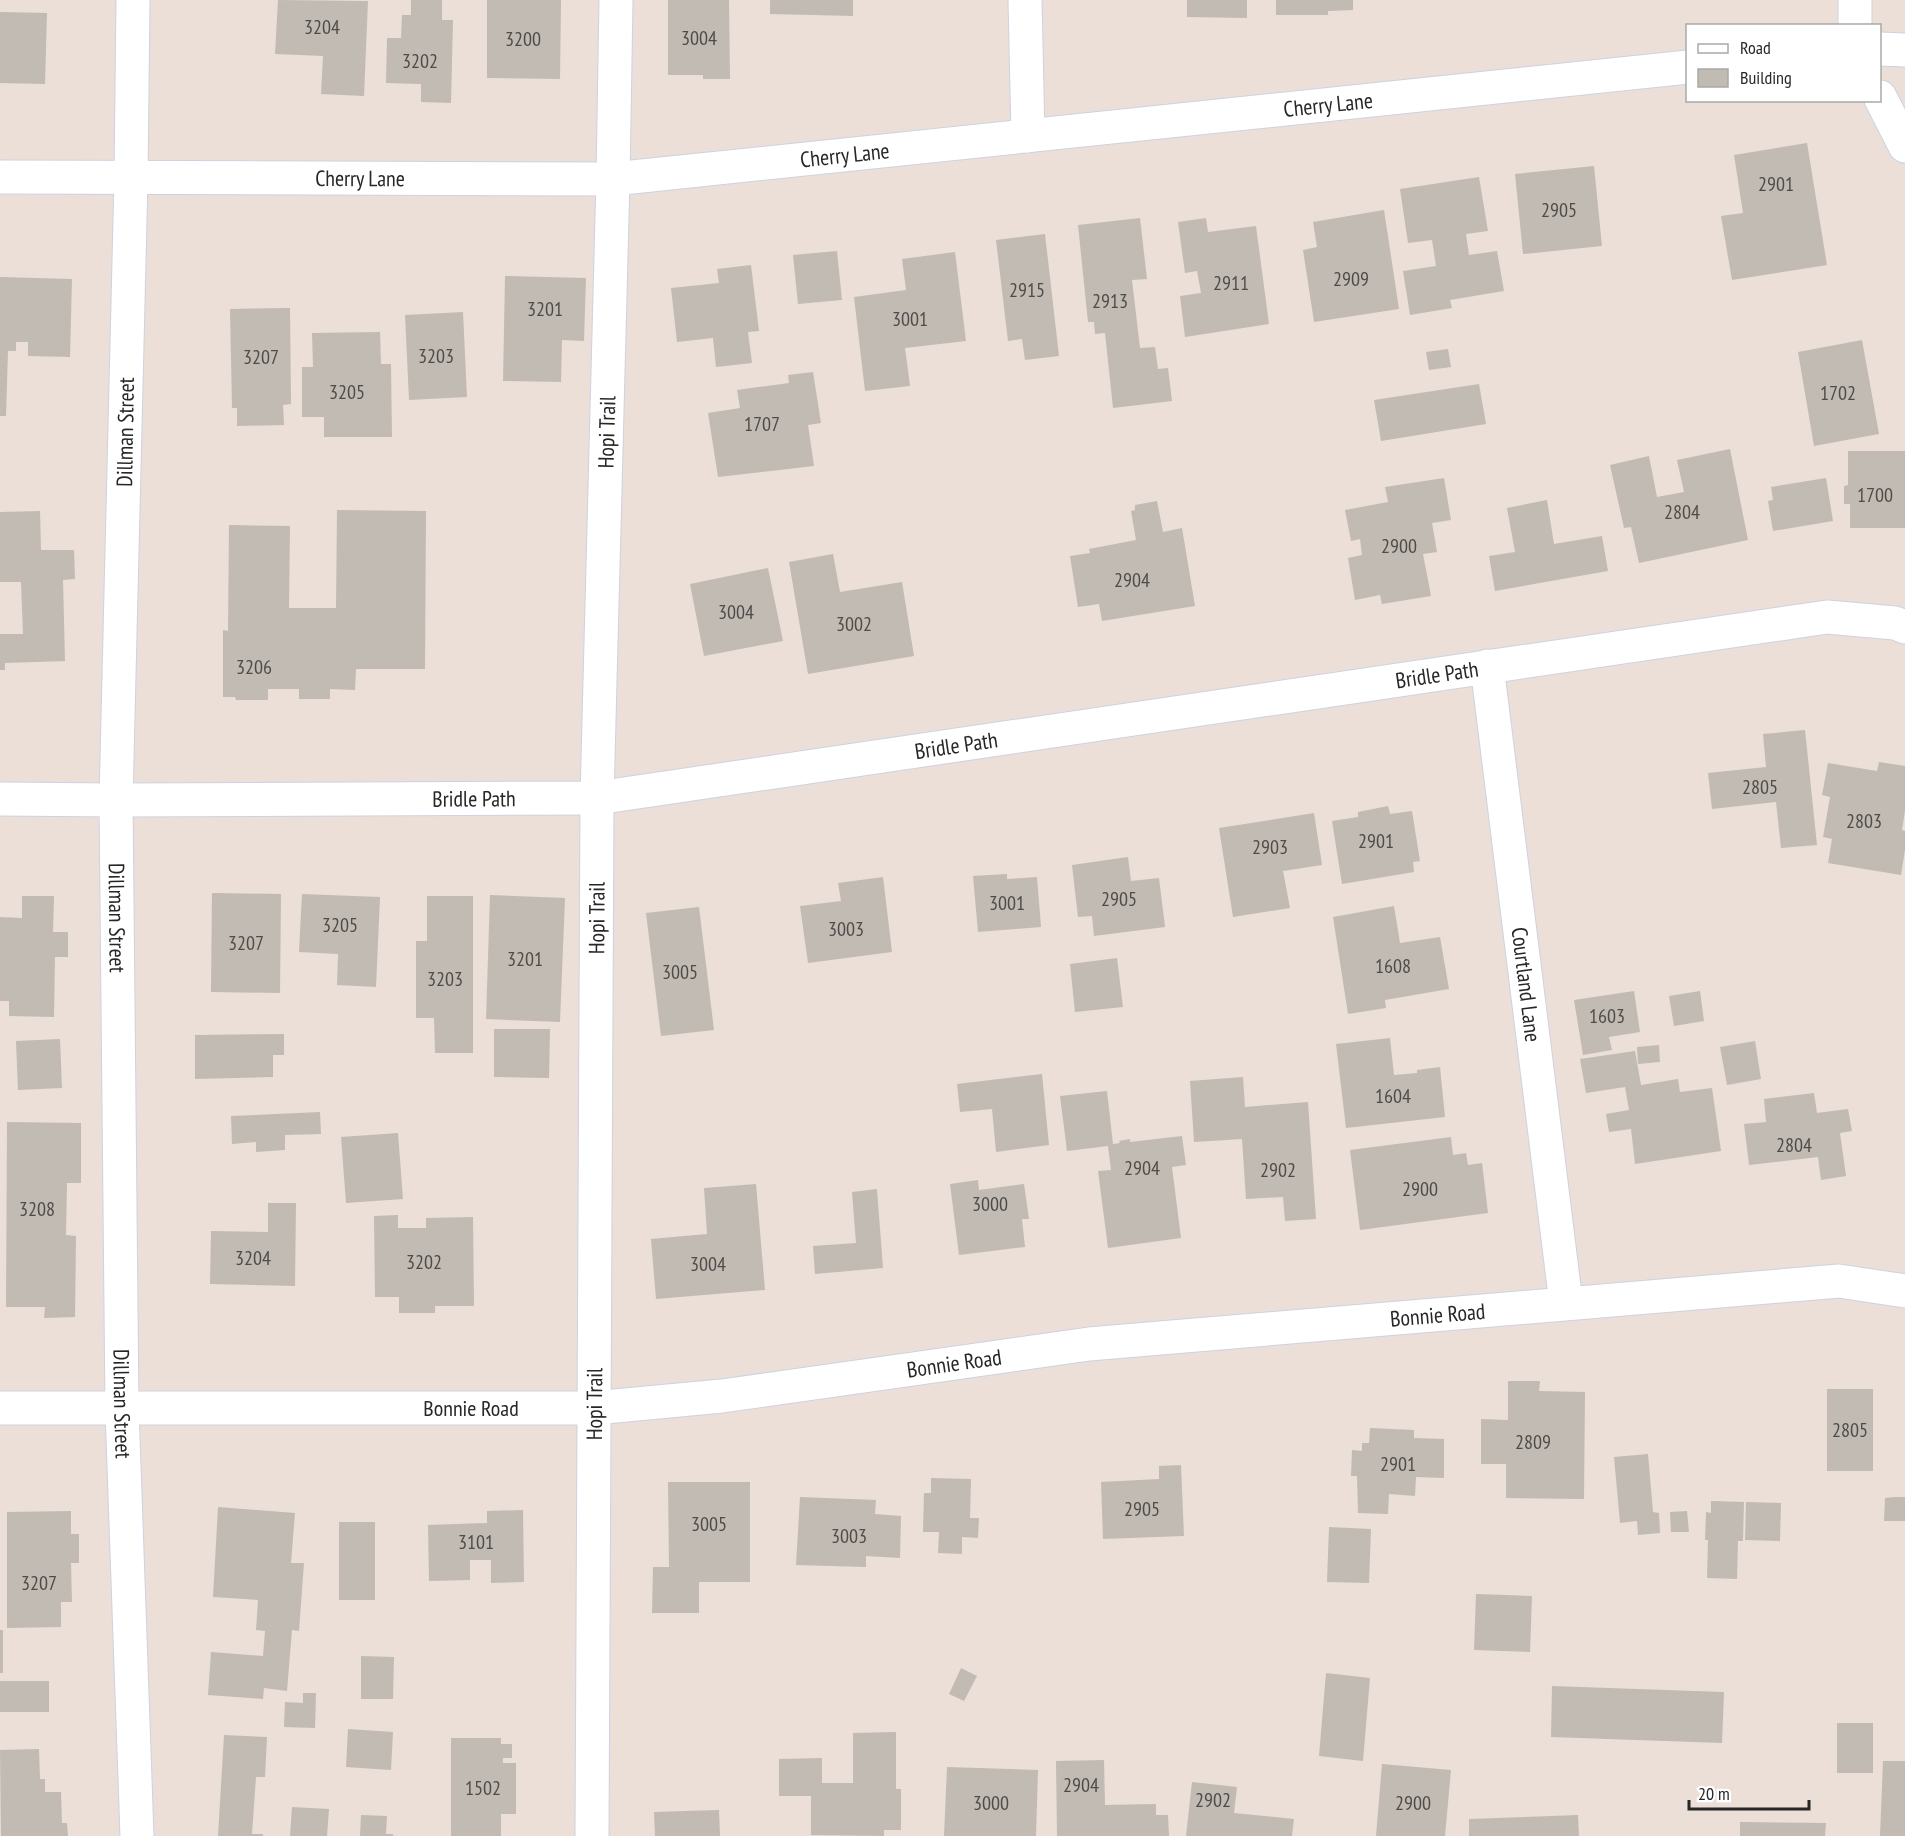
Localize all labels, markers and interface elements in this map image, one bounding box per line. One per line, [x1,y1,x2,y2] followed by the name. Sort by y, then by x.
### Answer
[304,14,340,40] house number: 3204
[1686,24,1881,102] legend
[681,25,717,51] house number: 3004
[505,26,541,52] house number: 3200
[1740,36,1771,59] text: Road
[402,48,438,74] house number: 3202
[1740,66,1792,89] text: Building
[1282,86,1374,123] street label: Cherry Lane
[799,136,891,173] street label: Cherry Lane
[315,164,405,192] street label: Cherry Lane
[1758,171,1794,197] house number: 2901
[1541,197,1577,223] house number: 2905
[1333,266,1369,292] house number: 2909
[1213,270,1249,296] house number: 2911
[1009,277,1045,303] house number: 2915
[1092,288,1128,314] house number: 2913
[527,296,563,322] house number: 3201
[892,306,928,332] house number: 3001
[418,343,454,369] house number: 3203
[243,344,279,370] house number: 3207
[110,377,140,487] street label: Dillman Street
[329,379,365,405] house number: 3205
[1820,380,1856,406] house number: 1702
[592,395,621,469] street label: Hopi Trail
[744,411,780,437] house number: 1707
[1857,482,1893,508] house number: 1700
[1664,499,1700,525] house number: 2804
[1381,533,1417,559] house number: 2900
[1114,567,1150,593] house number: 2904
[718,599,754,625] house number: 3004
[836,611,872,637] house number: 3002
[236,654,272,680] house number: 3206
[1394,654,1480,694] street label: Bridle Path
[913,725,999,765] street label: Bridle Path
[1742,774,1778,800] house number: 2805
[432,784,516,813] street label: Bridle Path
[1846,808,1882,834] house number: 2803
[1358,828,1394,854] house number: 2901
[1252,834,1288,860] house number: 2903
[103,863,132,973] street label: Dillman Street
[582,881,611,954] street label: Hopi Trail
[1101,886,1137,912] house number: 2905
[989,890,1025,916] house number: 3001
[322,912,358,938] house number: 3205
[828,916,864,942] house number: 3003
[1506,926,1548,1044] street label: Courtland Lane
[228,930,264,956] house number: 3207
[507,946,543,972] house number: 3201
[1375,953,1411,979] house number: 1608
[662,959,698,985] house number: 3005
[427,966,463,992] house number: 3203
[1589,1003,1625,1029] house number: 1603
[1375,1083,1411,1109] house number: 1604
[1776,1132,1812,1158] house number: 2804
[1124,1155,1160,1181] house number: 2904
[1260,1157,1296,1183] house number: 2902
[1402,1176,1438,1202] house number: 2900
[972,1191,1008,1217] house number: 3000
[19,1196,55,1222] house number: 3208
[235,1245,271,1271] house number: 3204
[406,1249,442,1275] house number: 3202
[690,1251,726,1277] house number: 3004
[1389,1297,1486,1333] street label: Bonnie Road
[905,1343,1003,1384] street label: Bonnie Road
[107,1349,138,1459] street label: Dillman Street
[580,1367,608,1440] street label: Hopi Trail
[423,1394,519,1422] street label: Bonnie Road
[1832,1417,1868,1443] house number: 2805
[1515,1429,1551,1455] house number: 2809
[1380,1451,1416,1477] house number: 2901
[1124,1496,1160,1522] house number: 2905
[691,1511,727,1537] house number: 3005
[831,1523,867,1549] house number: 3003
[458,1529,494,1555] house number: 3101
[21,1570,57,1596] house number: 3207
[1063,1772,1099,1798] house number: 2904
[1689,1773,1809,1811] scale bar
[465,1775,501,1801] house number: 1502
[1698,1782,1730,1805] text: 20 m
[1195,1787,1231,1813] house number: 2902
[973,1790,1009,1816] house number: 3000
[1395,1790,1431,1816] house number: 2900

